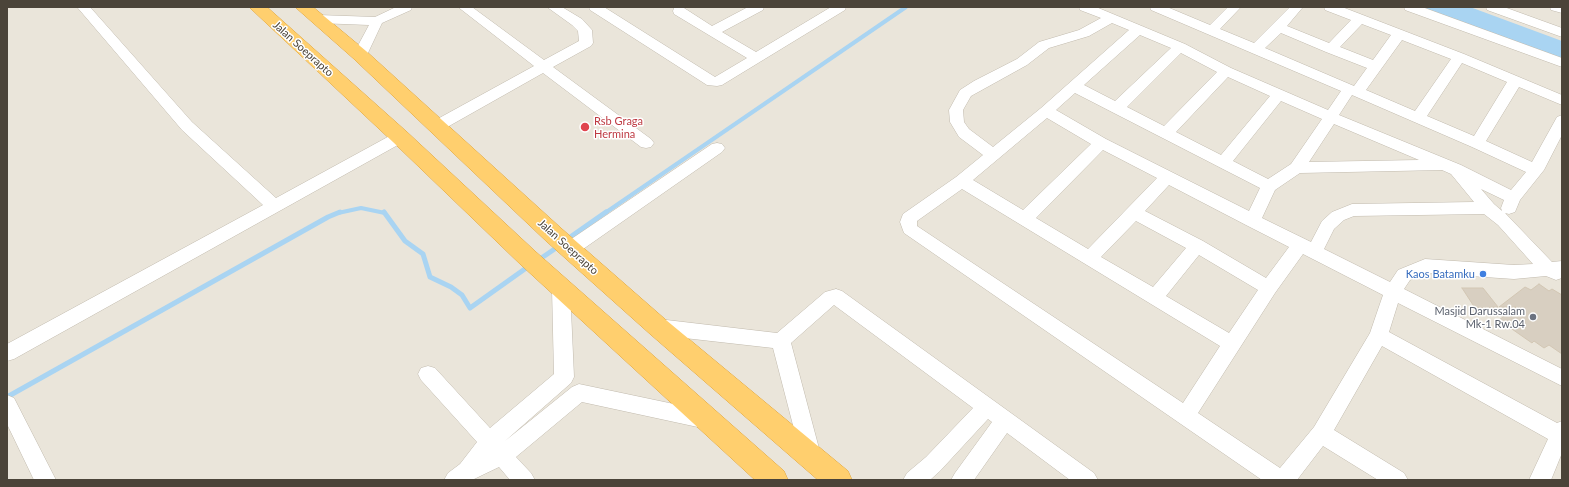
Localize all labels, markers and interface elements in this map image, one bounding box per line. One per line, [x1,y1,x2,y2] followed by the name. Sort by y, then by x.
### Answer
[270,18,336,80] street label: Jalan Soeprapto
[594,114,643,140] place label: Rsb Graga Hermina
[579,121,591,133] marker: Rsb Graga Hermina
[535,216,601,278] street label: Jalan Soeprapto
[1406,267,1475,281] place label: Kaos Batamku
[1478,269,1488,279] marker: Kaos Batamku
[1435,304,1525,330] place label: Masjid Darussalam Mk-1 Rw.04
[1528,312,1538,322] marker: Masjid Darussalam Mk-1 Rw.04

